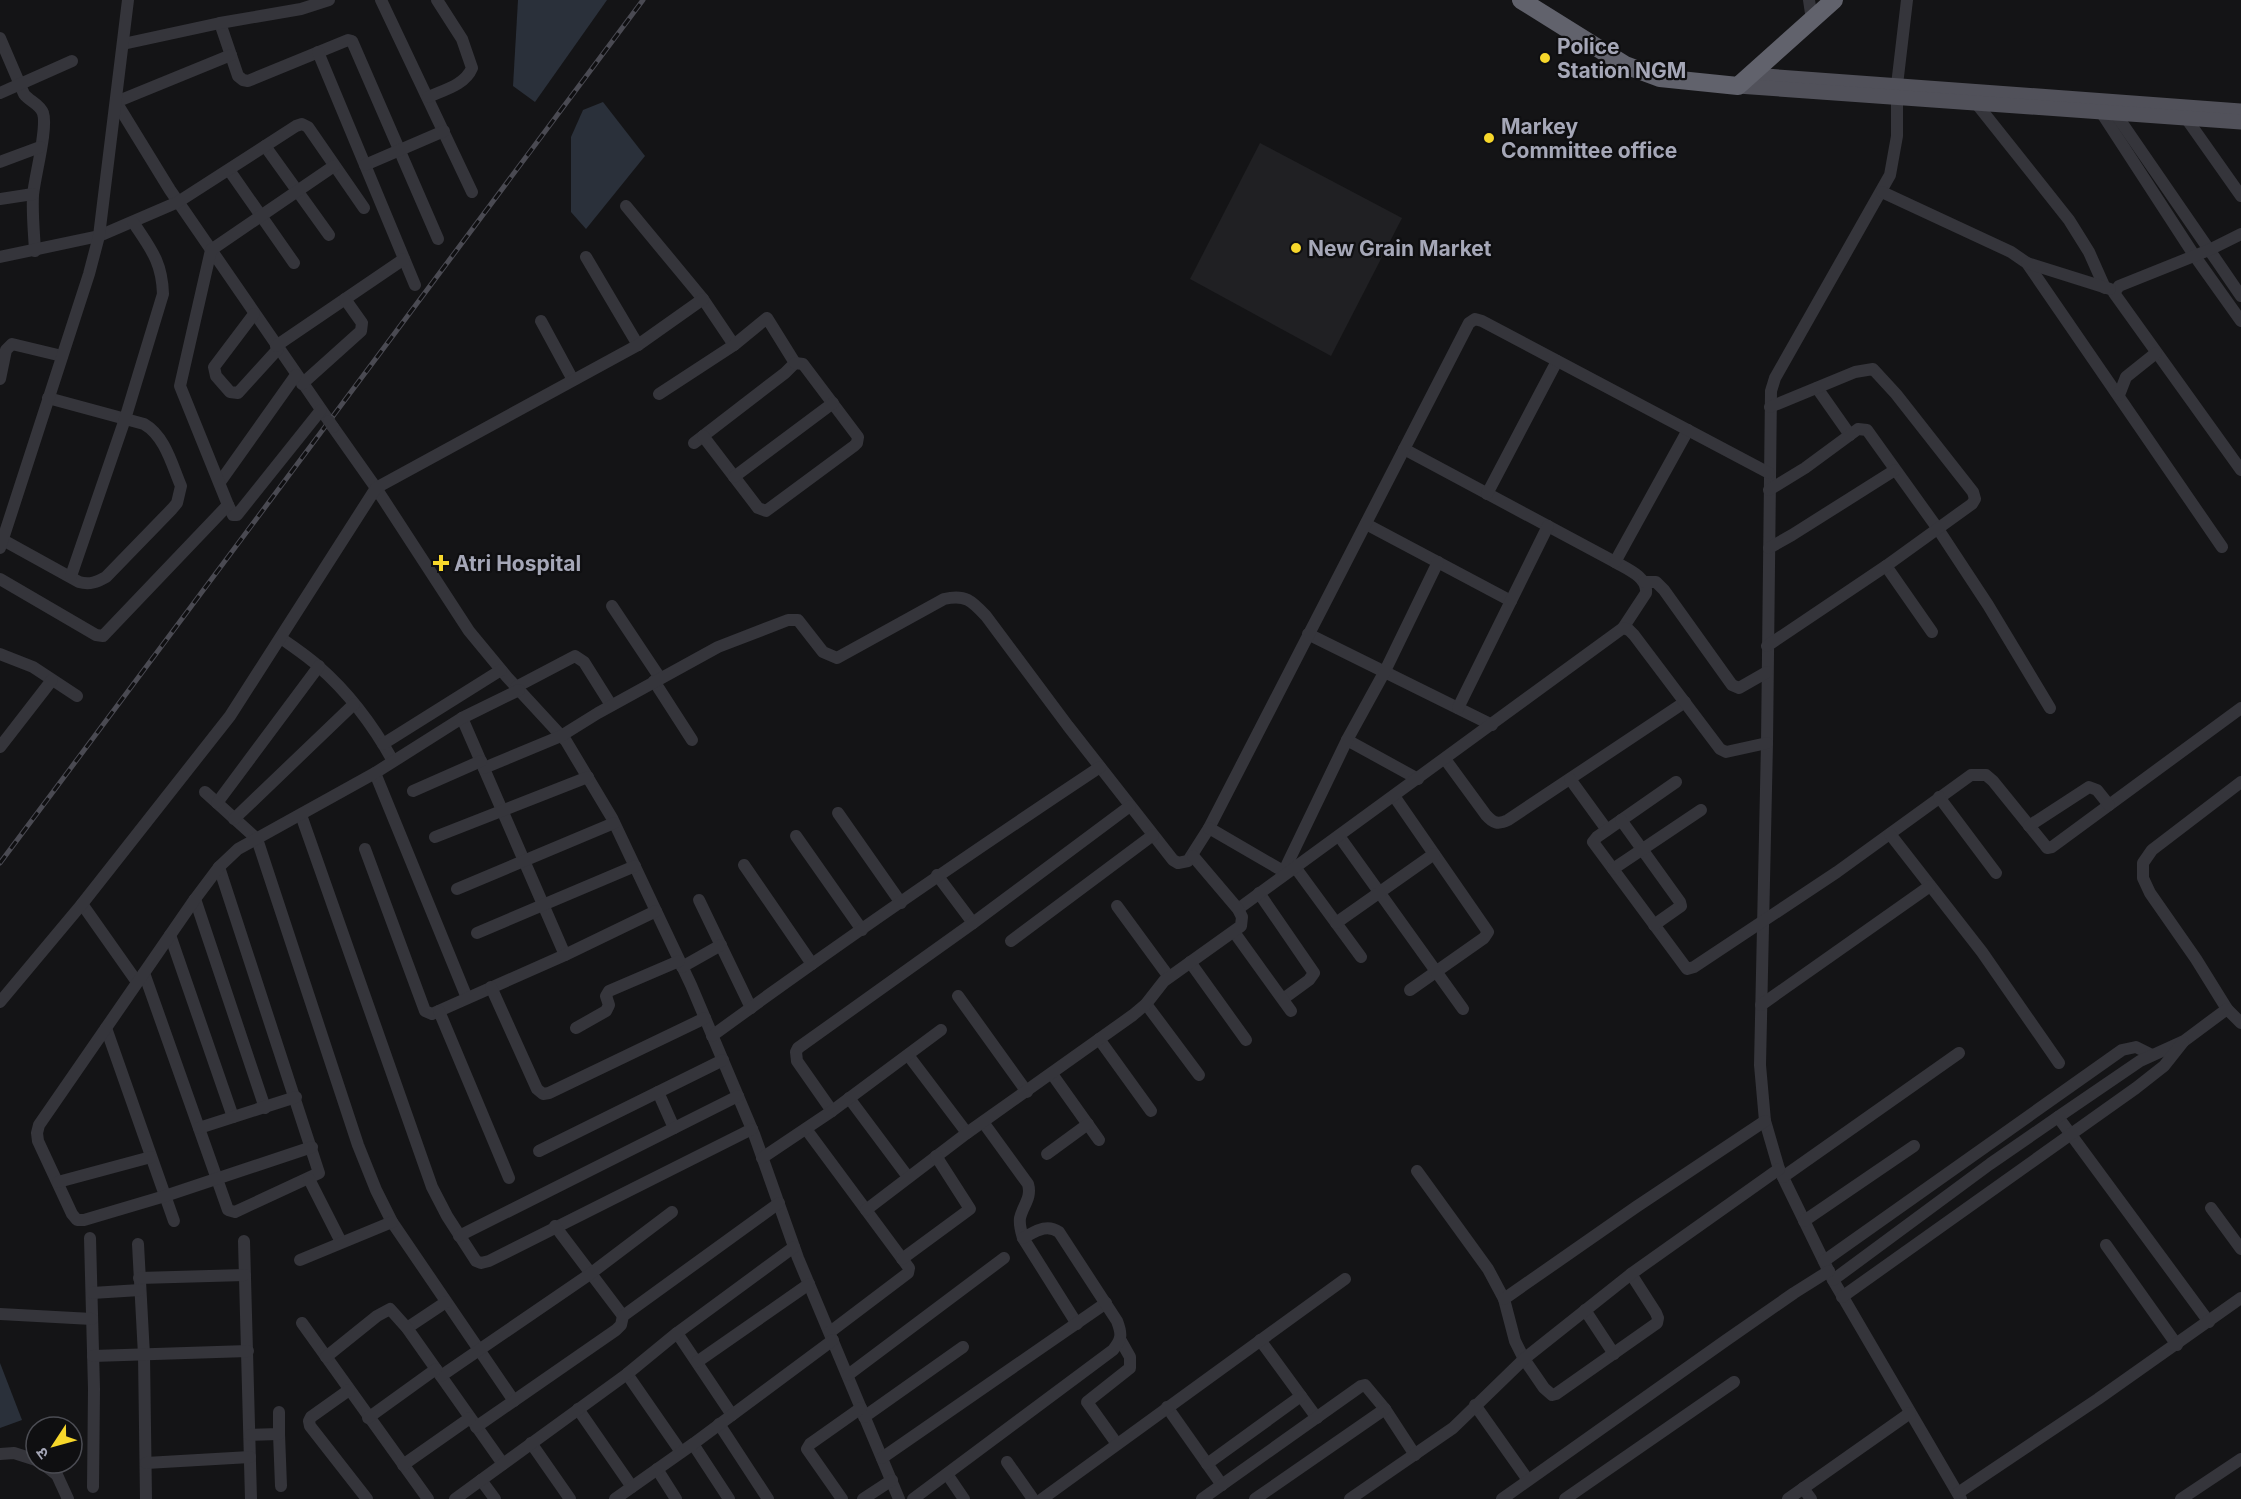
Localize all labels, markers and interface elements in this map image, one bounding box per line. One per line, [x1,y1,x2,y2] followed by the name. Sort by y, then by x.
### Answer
[1557,34,1686,83] place label: Police Station NGM
[1538,51,1552,65] marker: Police Station NGM
[1501,114,1677,163] place label: Markey Committee office
[1482,131,1496,145] marker: Markey Committee office
[1308,236,1492,261] place label: New Grain Market
[1289,241,1303,255] marker: New Grain Market
[454,551,581,576] place label: Atri Hospital
[432,554,450,572] marker: Atri Hospital
[24,1415,84,1475] north arrow
[31,1444,53,1463] text: उ

